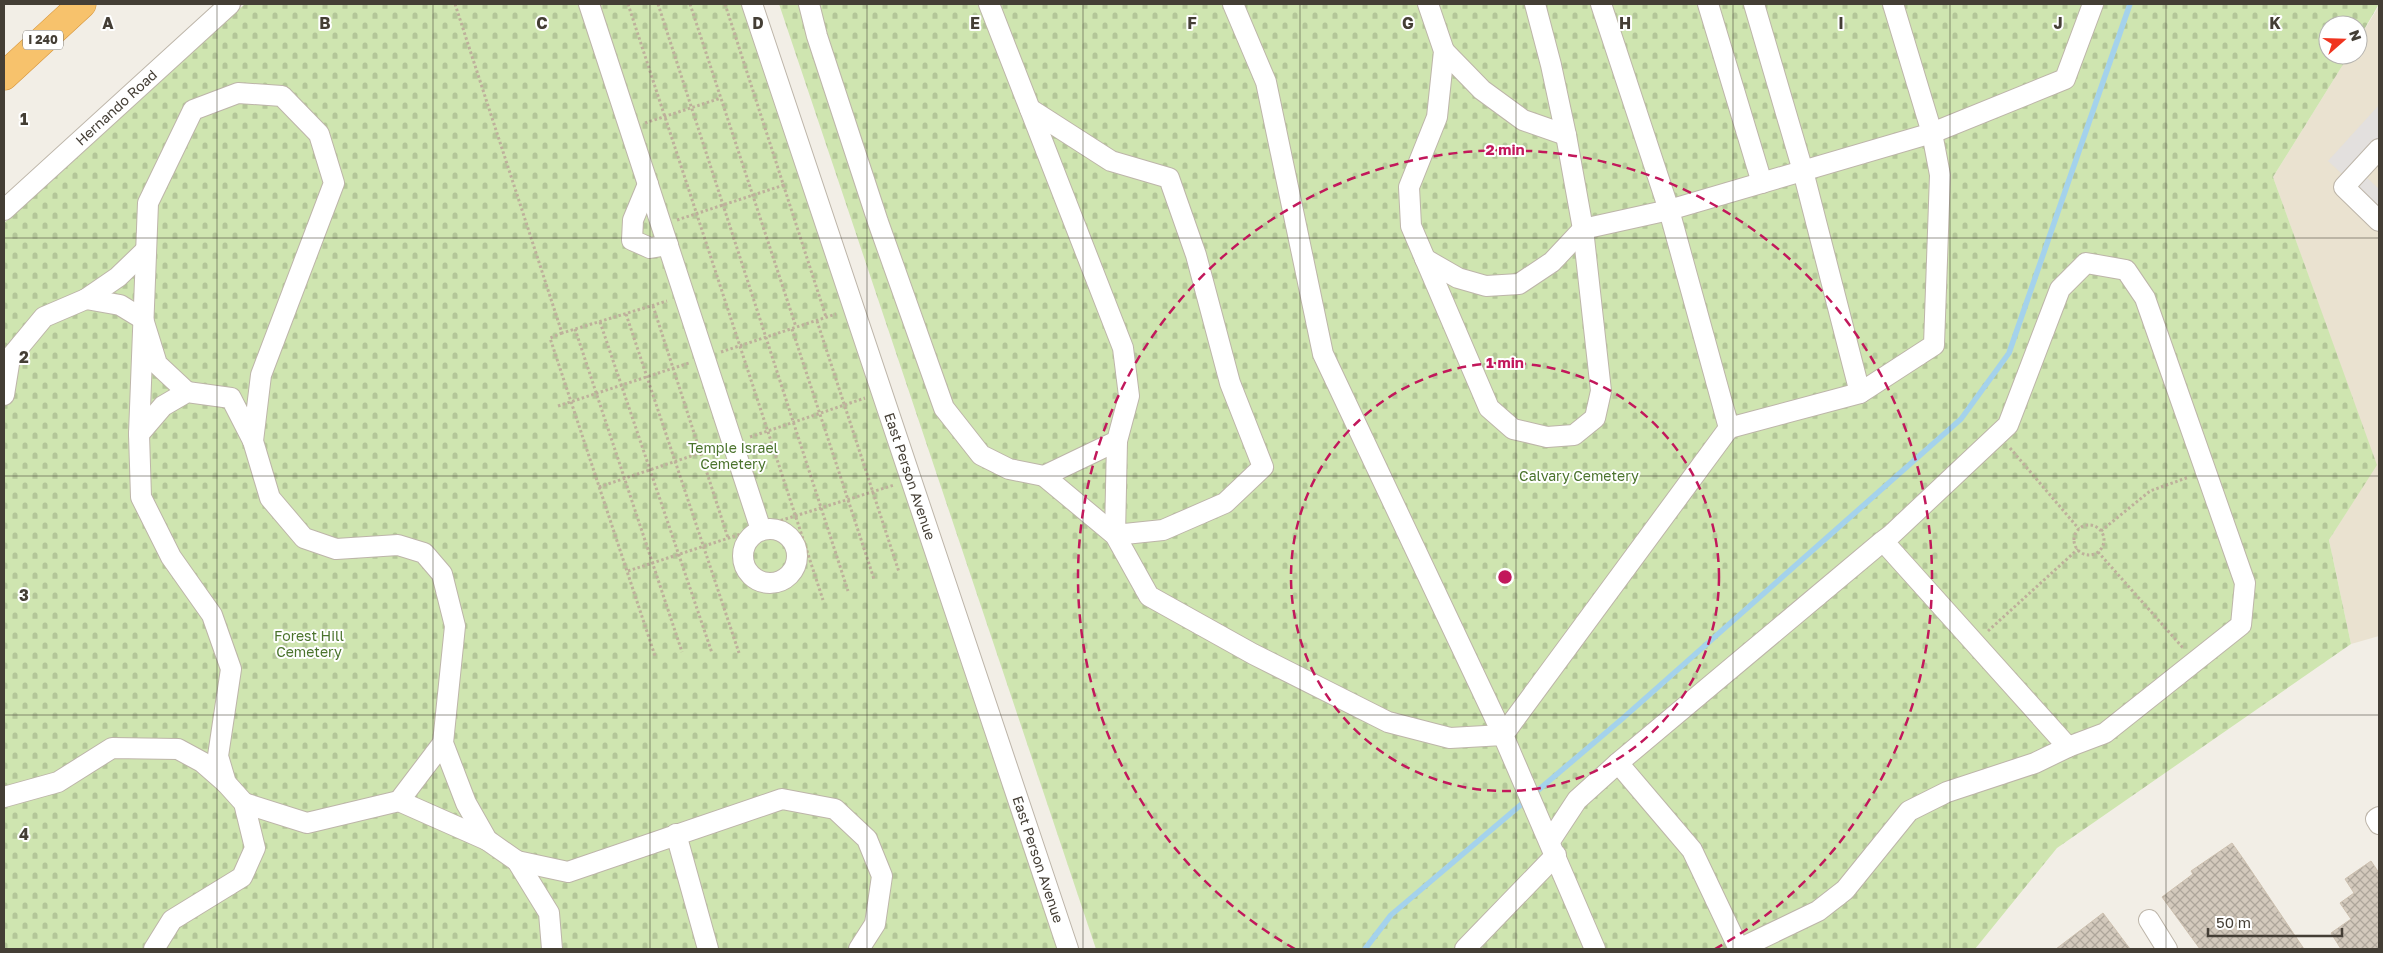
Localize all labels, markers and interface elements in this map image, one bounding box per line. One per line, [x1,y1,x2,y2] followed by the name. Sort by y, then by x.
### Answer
[102,13,114,33] text: A
[319,13,331,33] text: B
[536,13,548,33] text: C
[752,13,764,33] text: D
[970,13,980,33] text: E
[1187,13,1197,33] text: F
[1402,13,1414,33] text: G
[1619,13,1631,33] text: H
[1838,13,1844,33] text: I
[2053,13,2063,33] text: J
[2269,13,2281,33] text: K
[2318,15,2368,65] north arrow
[2346,27,2365,43] text: N
[23,30,63,50] road number: I 240
[72,66,160,149] street label: Hernando Road
[20,109,28,129] text: 1
[1485,140,1525,158] text: 2 min
[19,347,29,367] text: 2
[1486,353,1524,371] text: 1 min
[881,410,940,542] street label: East Person Avenue
[688,439,778,472] park label: Temple Israel Cemetery
[1519,467,1639,484] park label: Calvary Cemetery
[1496,568,1514,586] centre of rings
[19,585,29,605] text: 3
[274,627,344,660] park label: Forest Hill Cemetery
[1009,794,1068,925] street label: East Person Avenue
[19,824,29,844] text: 4
[2208,906,2342,938] scale bar
[2216,913,2251,931] text: 50 m

